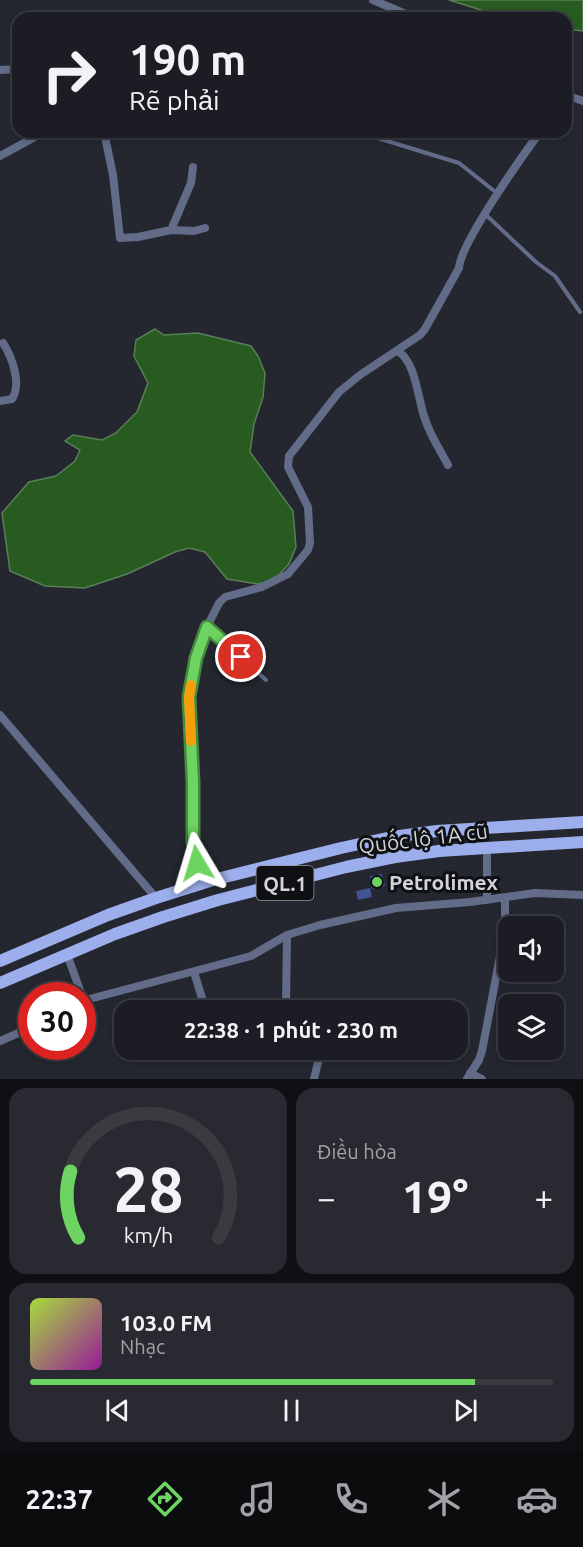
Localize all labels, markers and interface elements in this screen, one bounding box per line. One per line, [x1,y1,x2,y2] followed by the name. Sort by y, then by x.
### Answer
[30,36,108,114] icon: right
[129,36,246,83] text: 190 m
[129,85,220,115] text: Rẽ phải
[215,631,266,682] pin
[224,640,257,673] icon: arrive
[357,816,489,858] street label: Quốc lộ 1A cũ
[165,831,229,895] position arrow
[256,866,314,900] road number: QL.1
[389,870,499,894] place label: Petrolimex
[370,875,384,889] marker: Petrolimex
[498,916,564,1060] map controls
[498,916,564,982] button: sound
[18,982,96,1060] speed limit sign: 30
[498,994,564,1060] button: layers
[184,1017,398,1042] text: 22:38 · 1 phút · 230 m
[317,1140,397,1163] text: Điều hòa
[113,1154,183,1224] text: 28
[402,1171,468,1222] text: 19°
[317,1179,336,1216] text: −
[534,1179,553,1216] text: +
[123,1223,173,1247] text: km/h
[120,1310,212,1335] text: 103.0 FM
[120,1335,165,1358] text: Nhạc
[101,1394,134,1427] icon: previous
[275,1394,308,1427] icon: pause
[449,1394,482,1427] icon: next
[144,1478,186,1520] icon: directions
[237,1478,279,1520] icon: music
[330,1478,372,1520] icon: phone
[423,1478,465,1520] icon: climate
[516,1478,558,1520] icon: car
[25,1484,93,1514] text: 22:37

